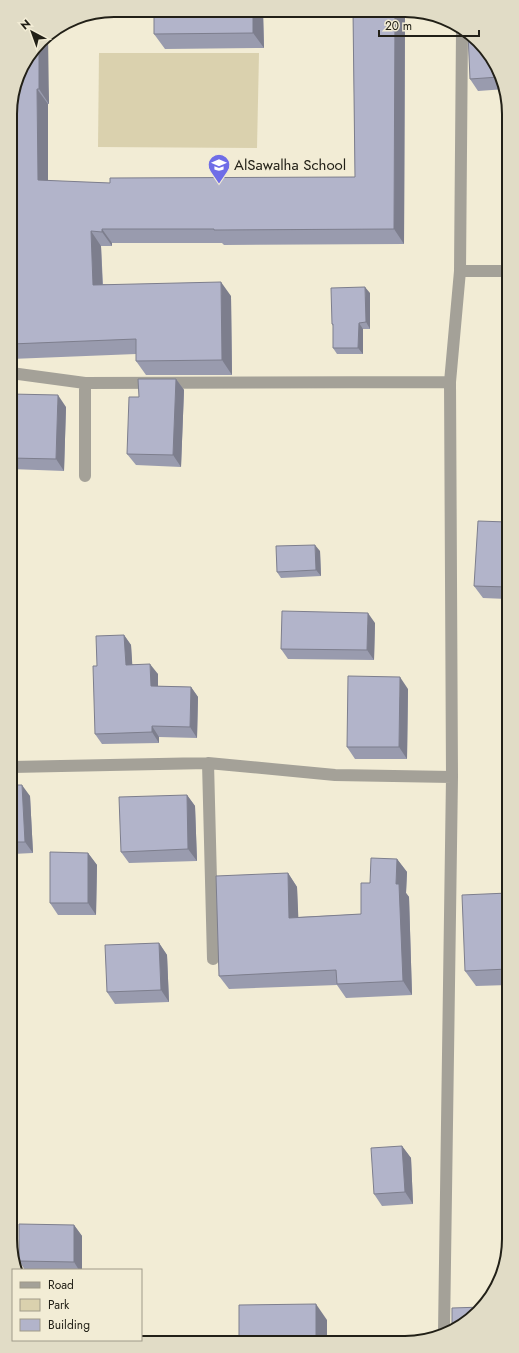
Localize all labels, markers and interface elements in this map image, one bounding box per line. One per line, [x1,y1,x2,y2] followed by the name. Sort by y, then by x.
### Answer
[12,12,52,52] north arrow
[379,12,479,38] scale bar
[17,16,34,33] text: N
[385,17,412,35] text: 20 m
[206,152,232,185] school or university icon: AlSawalha School
[234,154,346,176] place label: AlSawalha School
[12,1269,142,1341] legend
[48,1276,74,1294] text: Road
[48,1296,70,1314] text: Park
[48,1316,90,1334] text: Building

